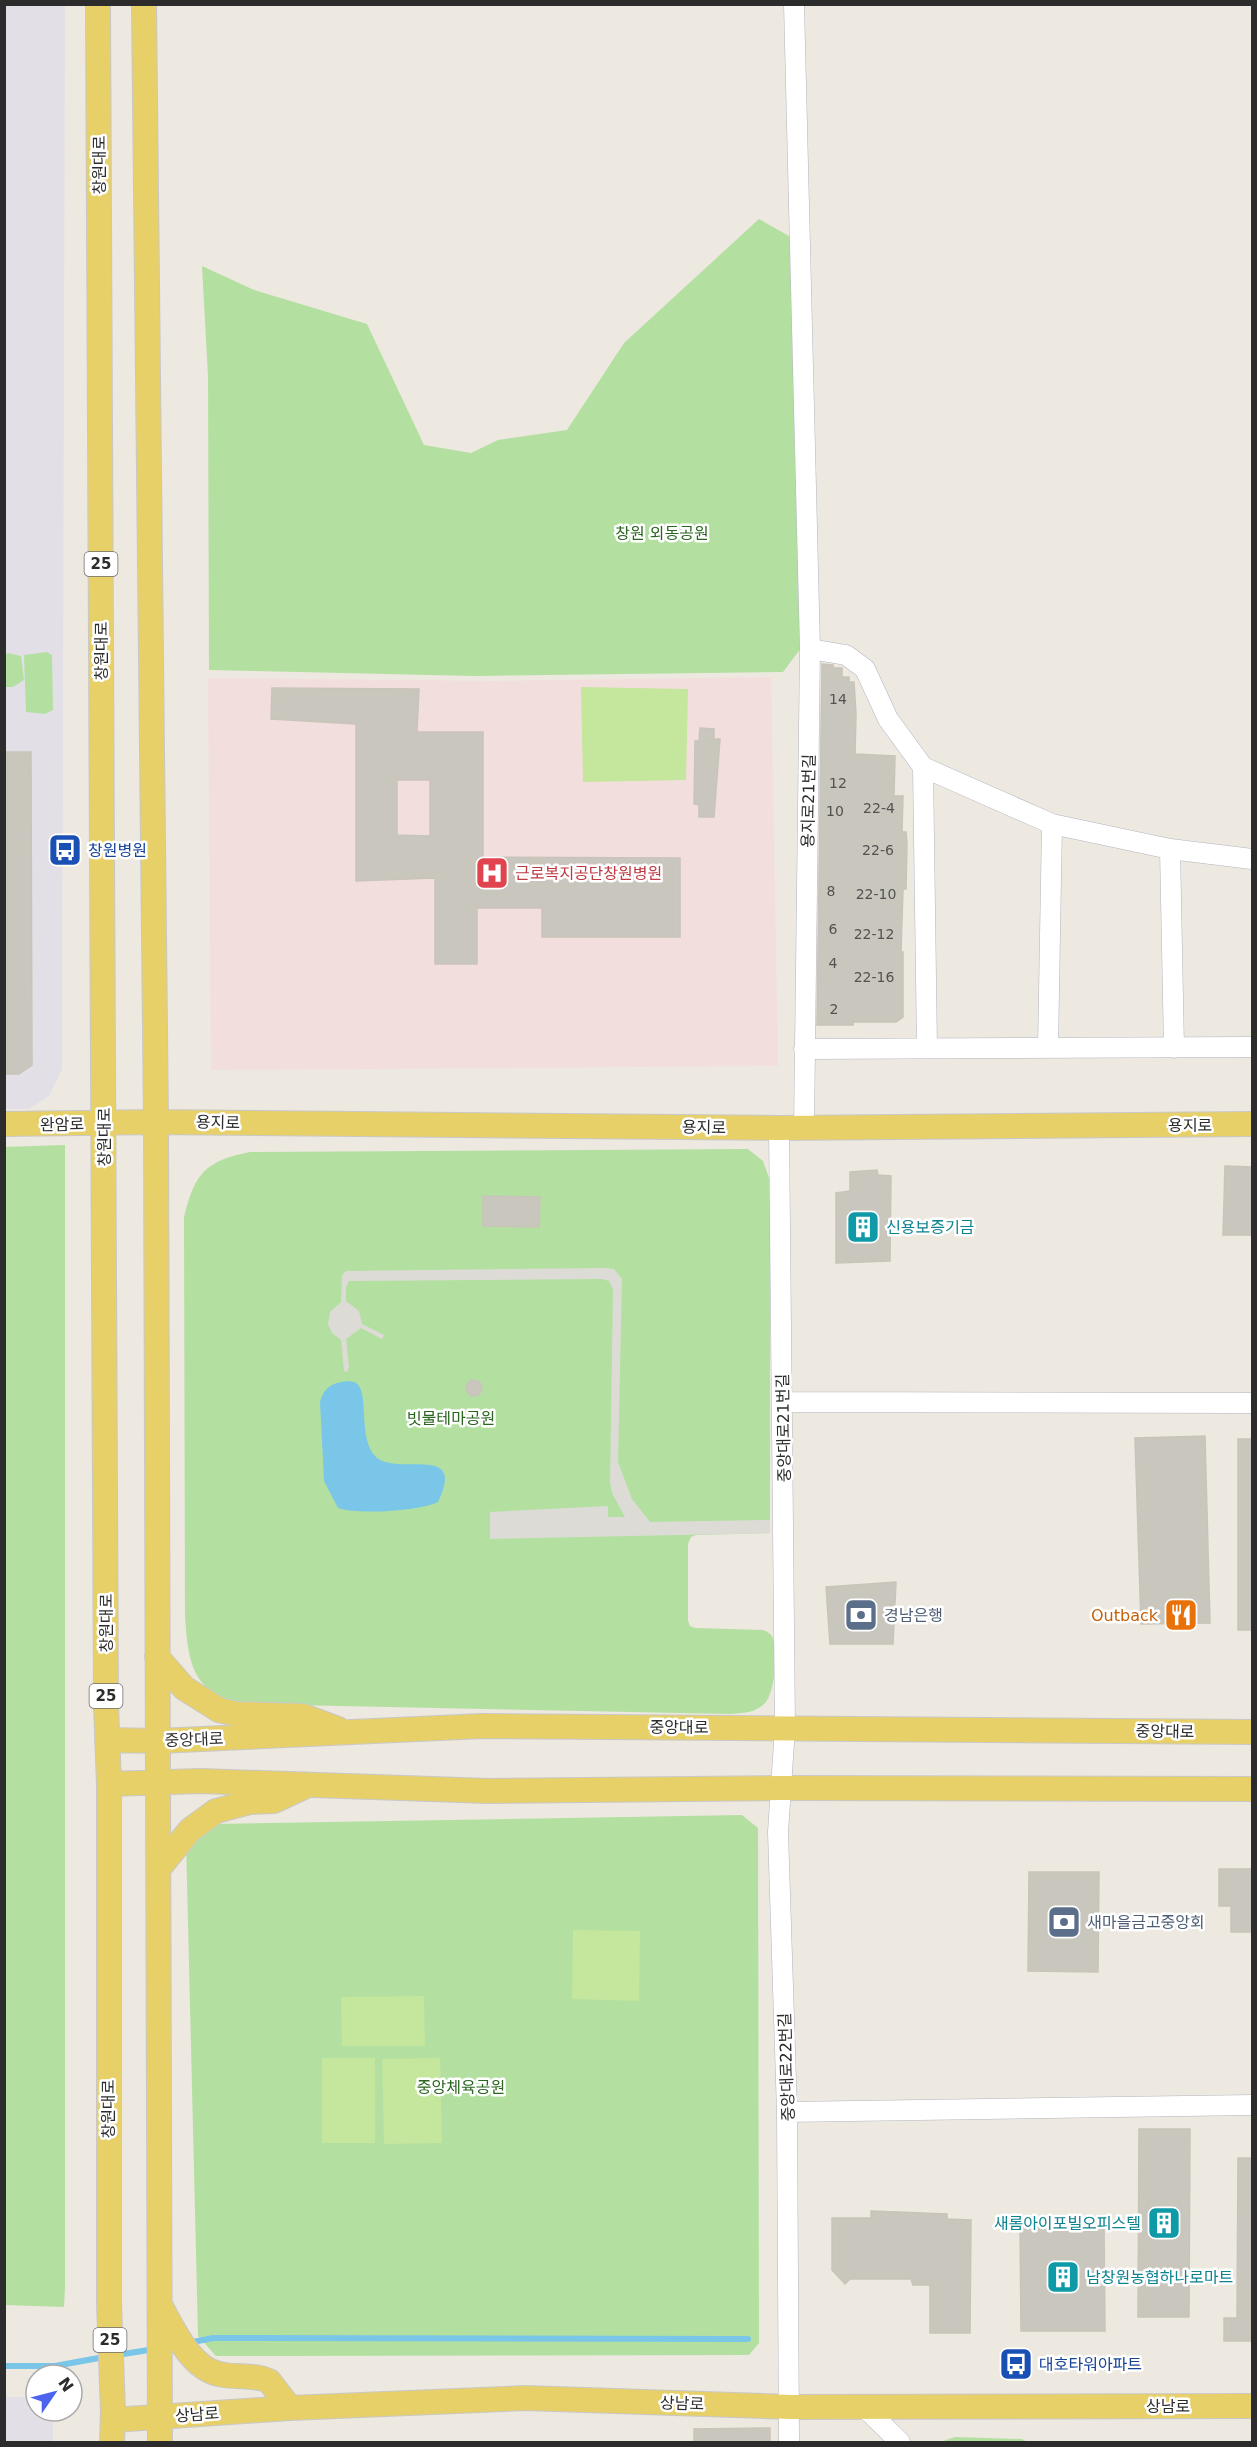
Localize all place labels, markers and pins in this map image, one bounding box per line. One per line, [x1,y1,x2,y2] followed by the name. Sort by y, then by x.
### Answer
[47,832,83,868] bus stop icon: 창원병원
[88,841,147,860] place label: 창원병원
[474,855,510,891] hospital icon: 근로복지공단창원병원
[515,864,662,883] place label: 근로복지공단창원병원
[845,1209,881,1245] building icon: 신용보증기금
[886,1218,974,1237] place label: 신용보증기금
[843,1597,879,1633] bank icon: 경남은행
[1163,1597,1199,1633] restaurant icon: Outback
[884,1606,943,1625] place label: 경남은행
[1091,1606,1159,1625] place label: Outback
[1046,1904,1082,1940] bank icon: 새마을금고중앙회
[1087,1913,1205,1932] place label: 새마을금고중앙회
[1146,2205,1182,2241] building icon: 새롬아이포빌오피스텔
[994,2214,1141,2233] place label: 새롬아이포빌오피스텔
[1045,2259,1081,2295] building icon: 남창원농협하나로마트
[1086,2268,1233,2287] place label: 남창원농협하나로마트
[998,2346,1034,2382] bus stop icon: 대호타워아파트
[1039,2355,1142,2374] place label: 대호타워아파트

